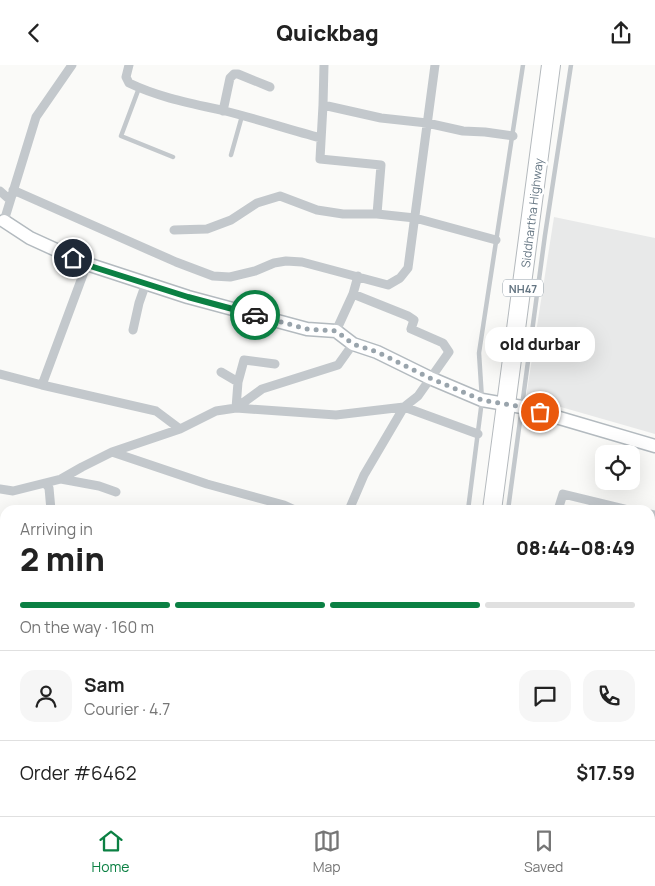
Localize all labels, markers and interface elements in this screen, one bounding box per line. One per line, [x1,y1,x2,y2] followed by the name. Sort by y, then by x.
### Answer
[276,18,379,48] text: Quickbag
[20,19,48,47] icon: back
[607,19,635,47] icon: share
[517,157,547,269] street label: Siddhartha Highway
[52,237,94,279] pin
[59,244,87,272] icon: home
[503,279,543,297] road number: NH47
[230,290,280,340] courier
[241,301,269,329] icon: car
[485,327,595,362] callout: old durbar
[500,333,580,355] text: old durbar
[519,391,561,433] pin
[526,398,554,426] icon: bag
[595,445,640,490] map controls
[595,445,640,490] button: locate
[20,518,93,540] text: Arriving in
[516,535,635,561] text: 08:44–08:49
[20,537,105,581] text: 2 min
[20,616,154,638] text: On the way · 160 m
[20,670,72,722] button: person
[519,670,571,722] button: chat
[583,670,635,722] button: phone
[84,672,125,698] text: Sam
[84,698,170,720] text: Courier · 4.7
[20,760,137,786] text: Order #6462
[576,760,635,786] text: $17.59
[92,827,129,876] tab: Home
[313,827,341,876] tab: Map
[524,827,563,876] tab: Saved

